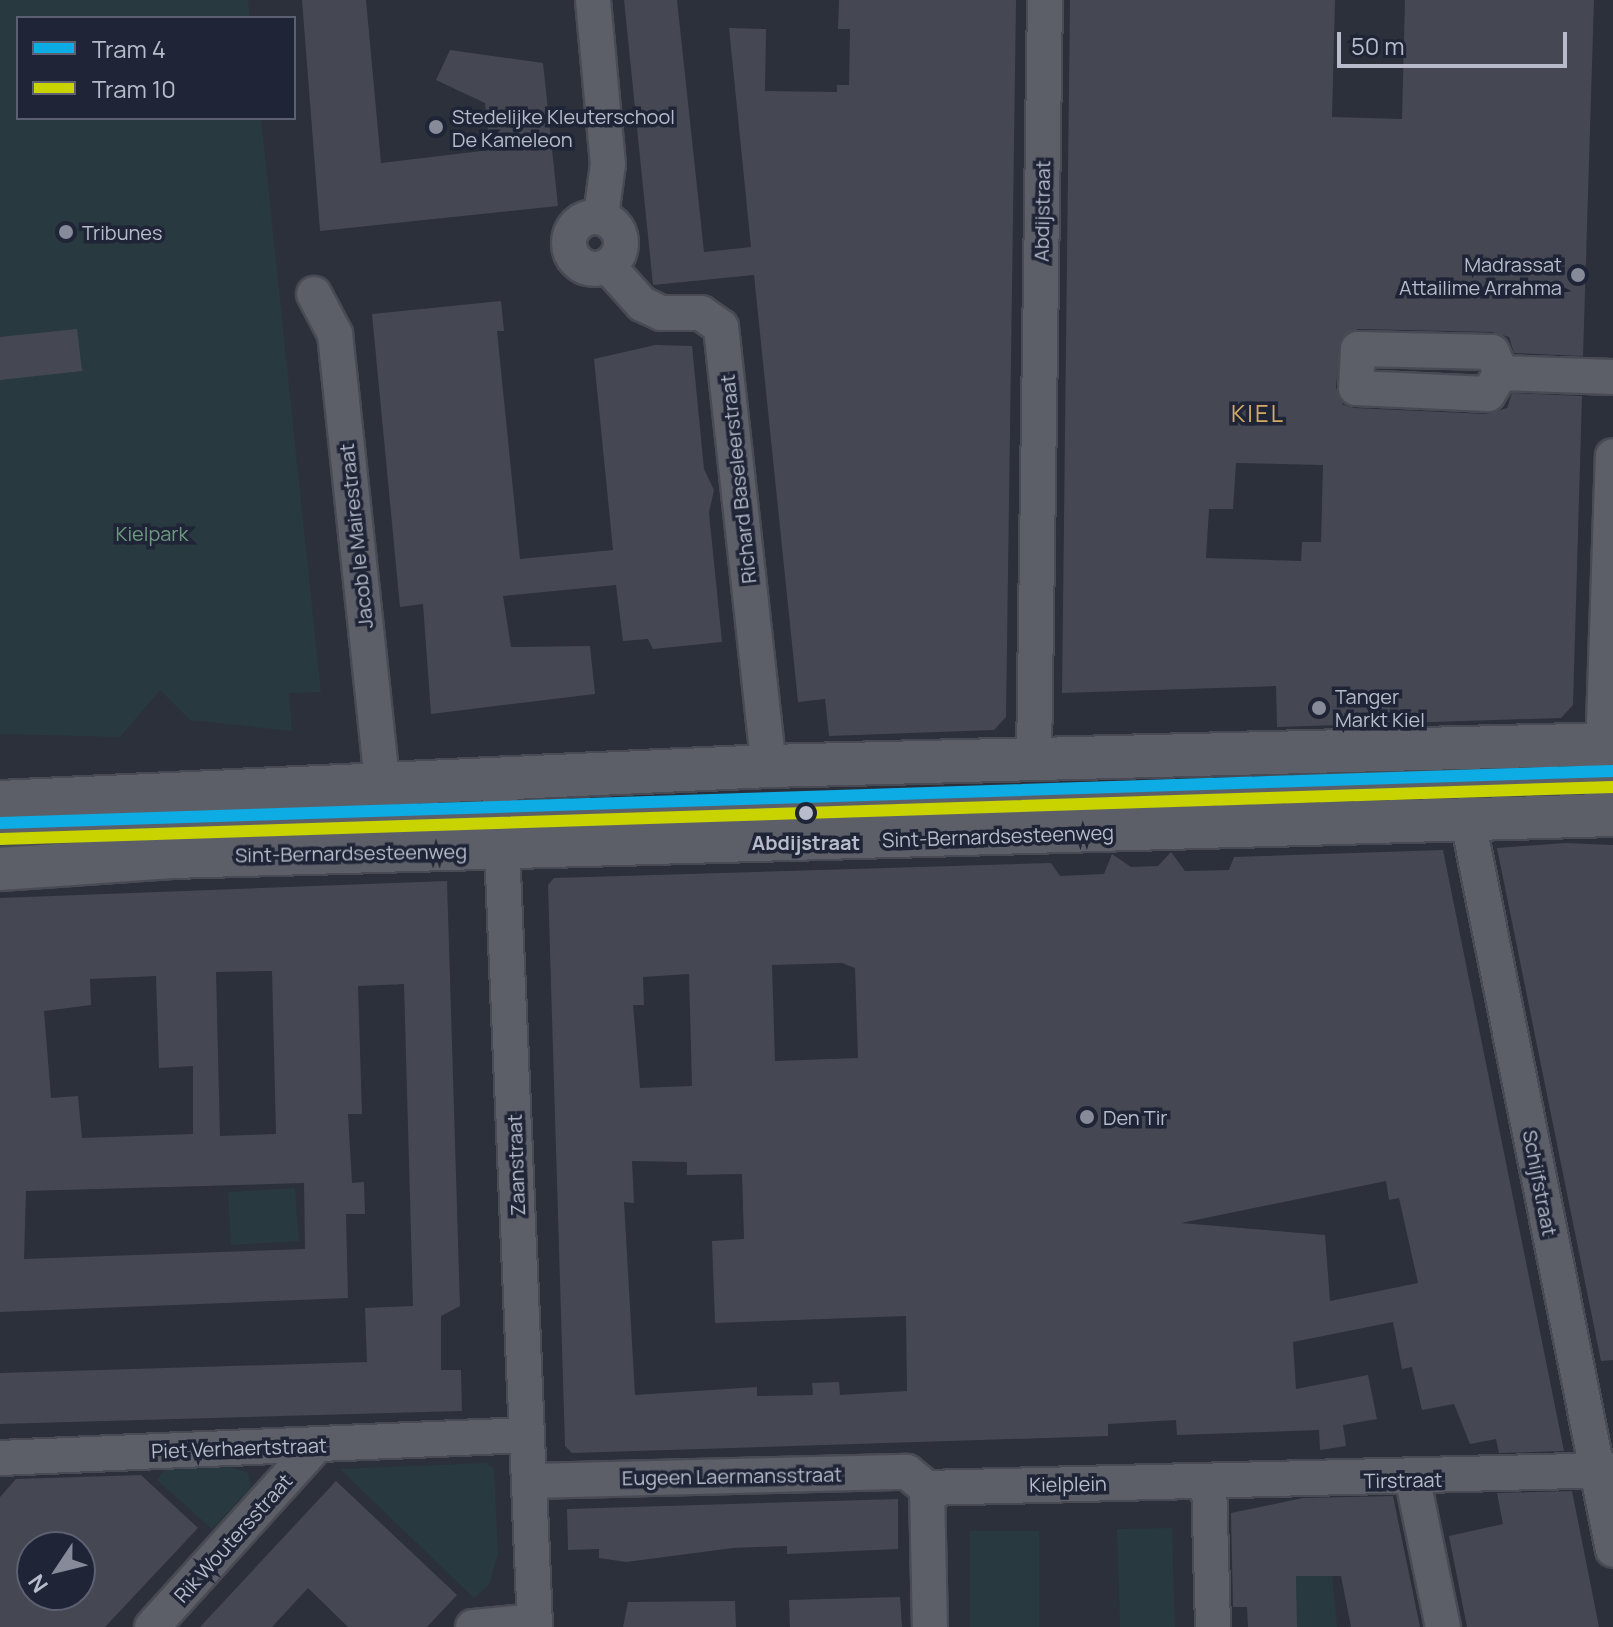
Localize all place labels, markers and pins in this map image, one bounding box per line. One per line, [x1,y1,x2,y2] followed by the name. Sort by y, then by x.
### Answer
[452,104,675,151] place label: Stedelijke Kleuterschool De Kameleon
[427,118,445,136] marker: Stedelijke Kleuterschool De Kameleon
[82,220,163,244] place label: Tribunes
[57,223,75,241] marker: Tribunes
[1399,252,1562,299] place label: Madrassat Attailime Arrahma
[1569,266,1587,284] marker: Madrassat Attailime Arrahma
[1335,684,1425,731] place label: Tanger Markt Kiel
[1310,699,1328,717] marker: Tanger Markt Kiel
[792,799,820,827] marker: Abdijstraat
[752,830,860,854] place label: Abdijstraat
[1103,1105,1168,1129] place label: Den Tir
[1078,1108,1096,1126] marker: Den Tir

